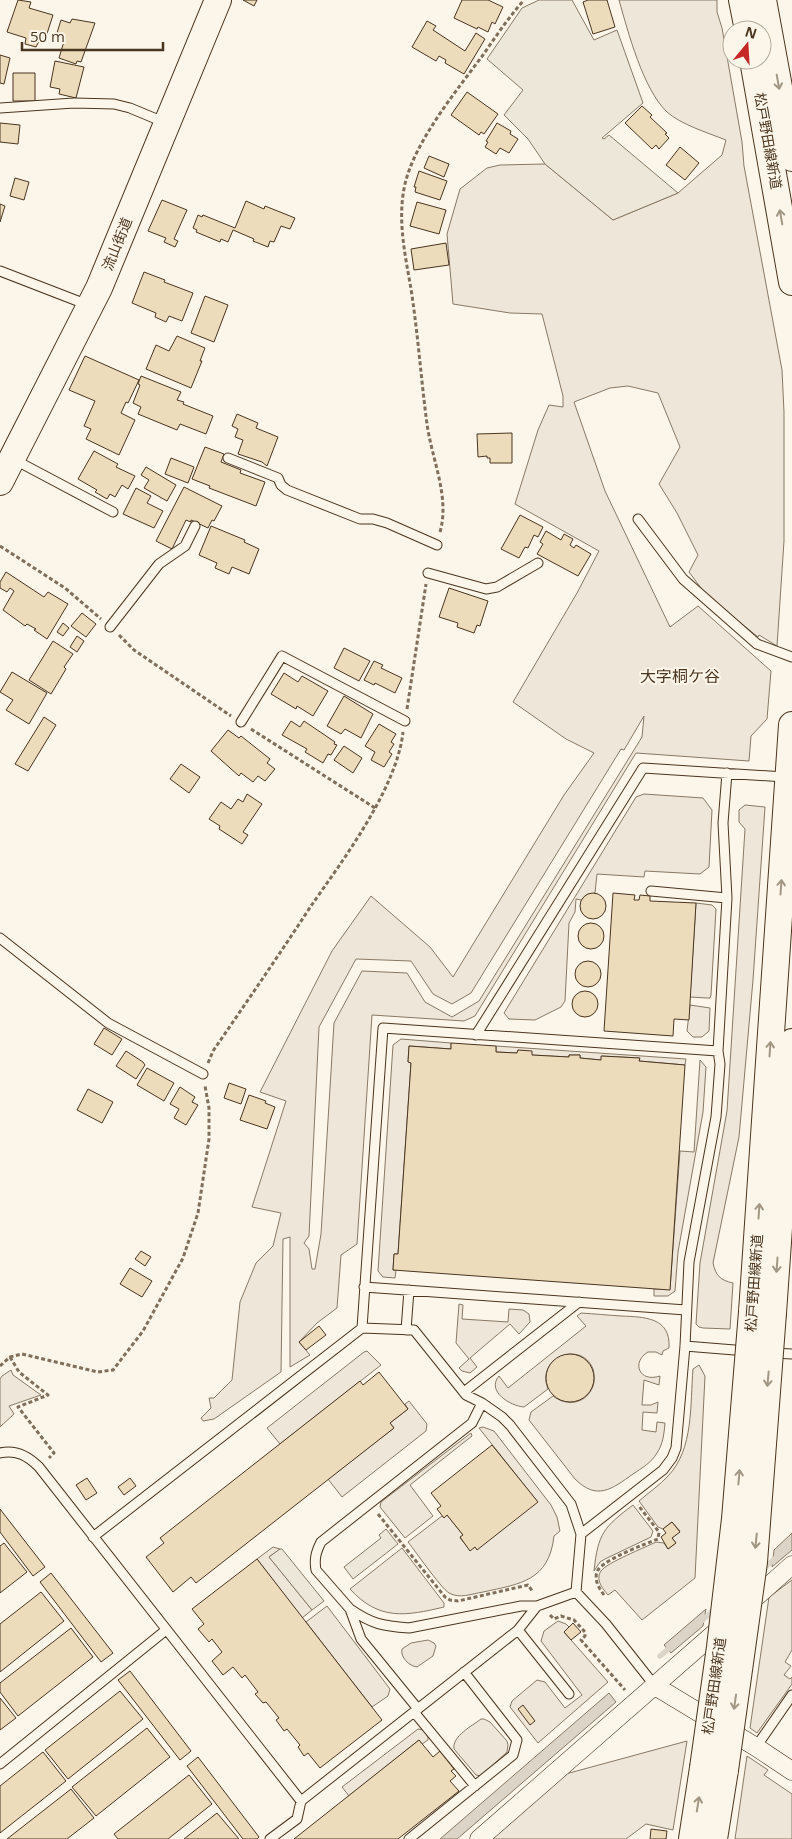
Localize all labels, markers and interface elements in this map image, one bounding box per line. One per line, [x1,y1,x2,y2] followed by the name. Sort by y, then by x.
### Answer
[22,20,164,52] scale bar
[722,20,772,70] north arrow
[743,21,760,43] text: N
[30,26,65,46] text: 50 m
[774,74,784,90] one-way arrow
[751,91,786,191] street label: 松戸野田線新道
[776,209,785,225] one-way arrow
[97,214,136,273] street label: 流山街道
[640,665,720,687] district label: 大字桐ケ谷
[776,879,785,895] one-way arrow
[765,1041,774,1057] one-way arrow
[754,1203,763,1219] one-way arrow
[741,1233,766,1333] street label: 松戸野田線新道
[772,1257,781,1273] one-way arrow
[763,1371,773,1387] one-way arrow
[734,1469,743,1485] one-way arrow
[751,1533,760,1549] one-way arrow
[697,1636,730,1736] street label: 松戸野田線新道
[730,1694,740,1710] one-way arrow
[693,1796,703,1812] one-way arrow

